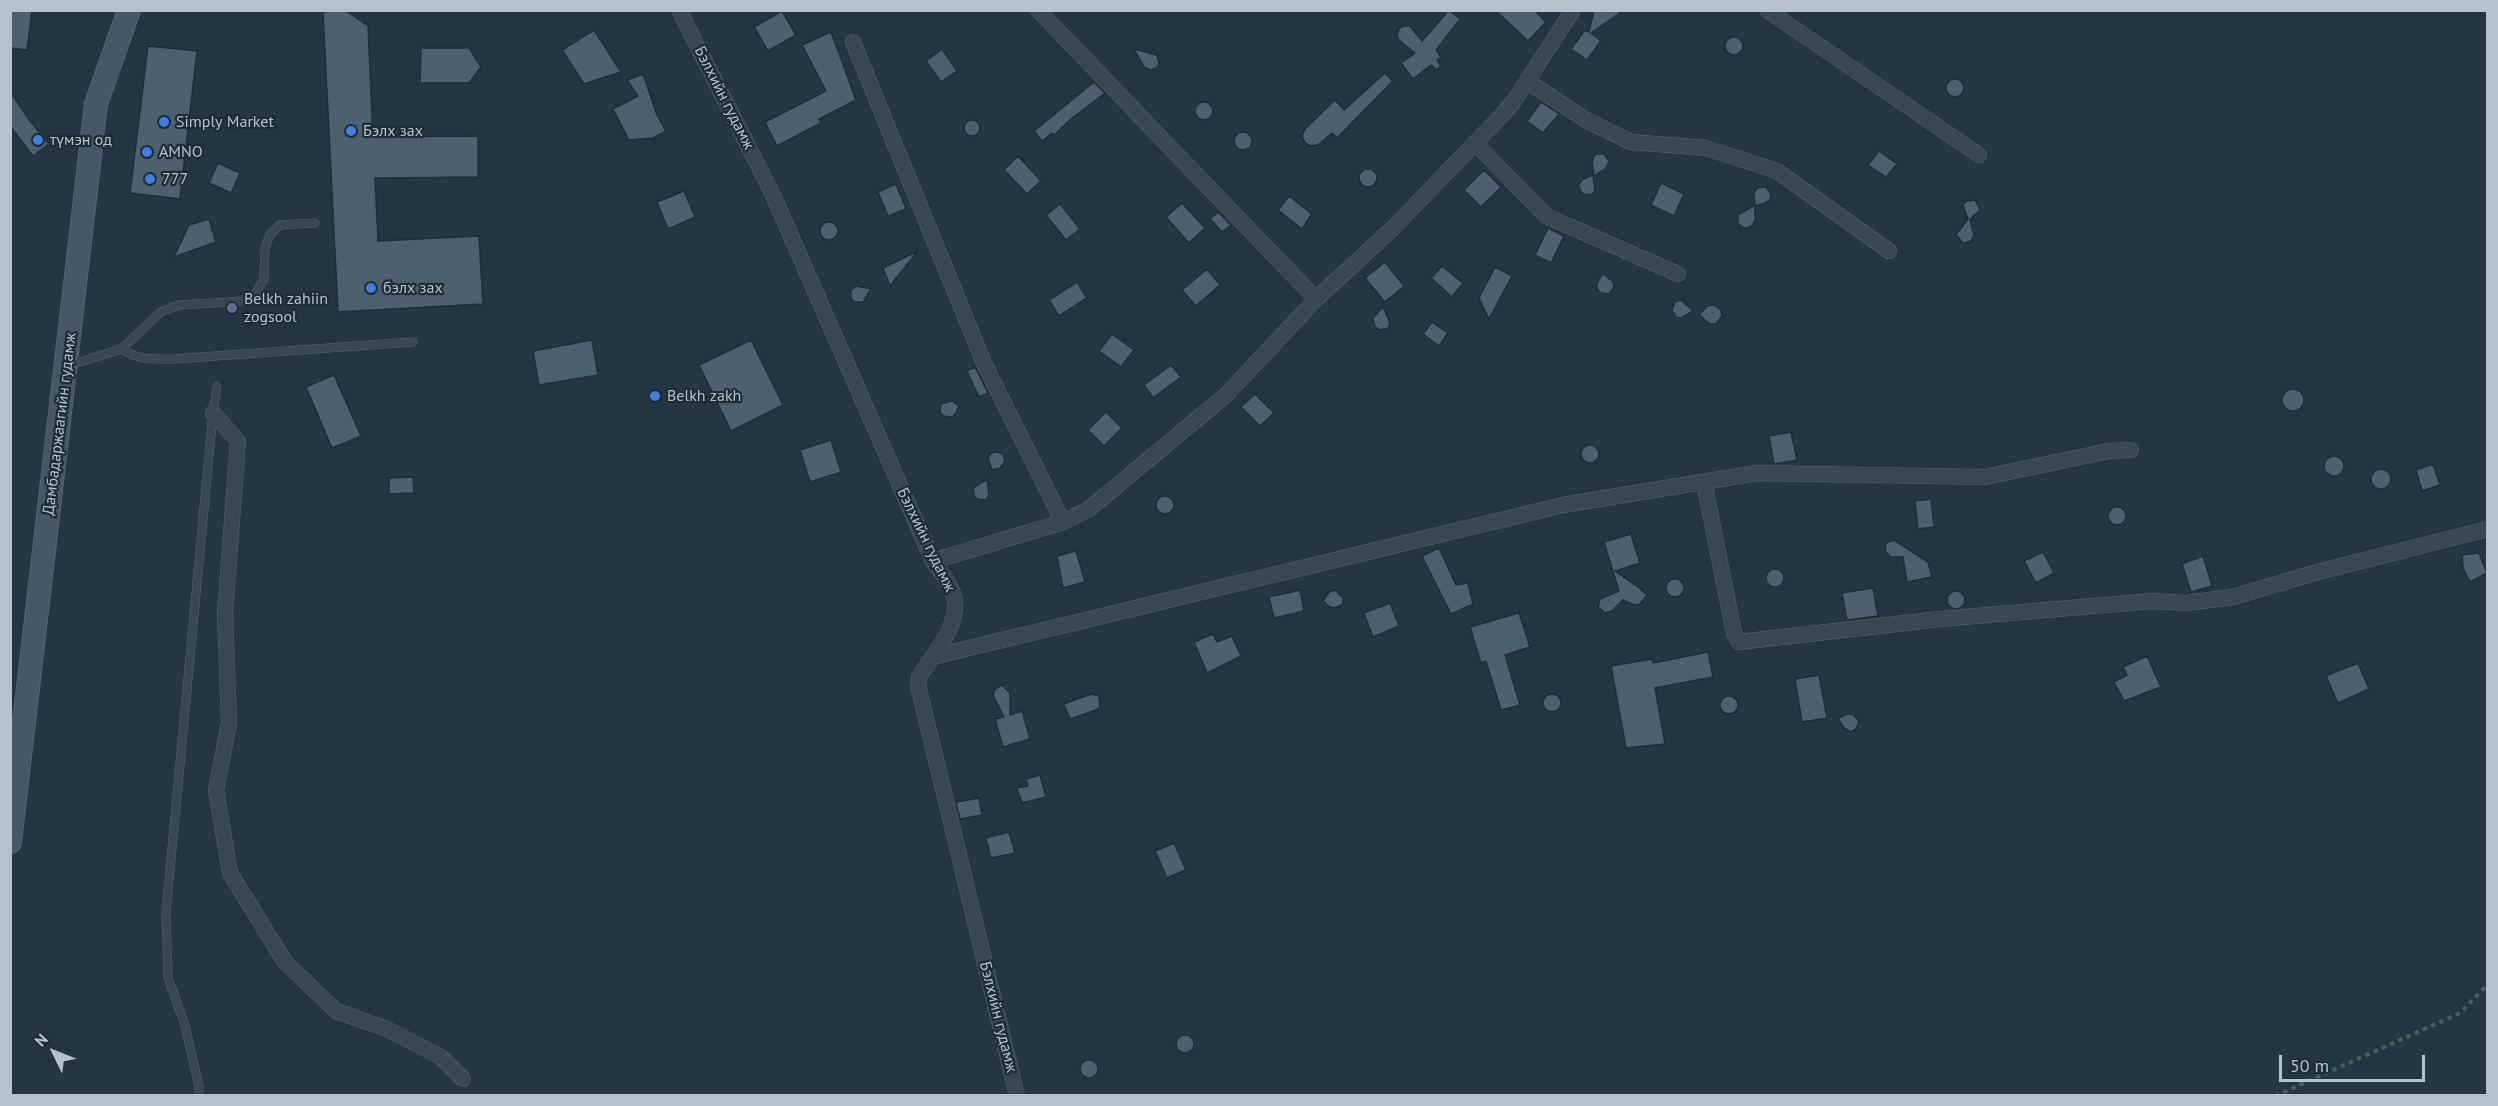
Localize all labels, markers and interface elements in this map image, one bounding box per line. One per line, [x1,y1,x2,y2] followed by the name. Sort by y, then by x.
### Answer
[690,43,758,153] street label: Бэлхийн гудамж
[176,112,274,132] place label: Simply Market
[157,115,171,129] marker: Simply Market
[363,121,423,141] place label: Бэлх зах
[344,124,358,138] marker: Бэлх зах
[50,130,112,150] place label: түмэн од
[31,133,45,147] marker: түмэн од
[159,142,203,162] place label: AMNO
[140,145,154,159] marker: AMNO
[162,169,188,189] place label: 777
[143,172,157,186] marker: 777
[383,278,443,298] place label: бэлх зах
[364,281,378,295] marker: бэлх зах
[244,289,328,327] place label: Belkh zahiin zogsool
[225,301,239,315] marker: Belkh zahiin zogsool
[39,332,81,516] street label: Дамбадаржаагийн гудамж
[667,386,741,406] place label: Belkh zakh
[648,389,662,403] marker: Belkh zakh
[893,485,959,595] street label: Бэлхийн гудамж
[975,960,1021,1074] street label: Бэлхийн гудамж
[24,1022,84,1082] north arrow
[30,1029,52,1050] text: N
[2282,1043,2428,1081] scale bar
[2290,1054,2329,1077] text: 50 m

